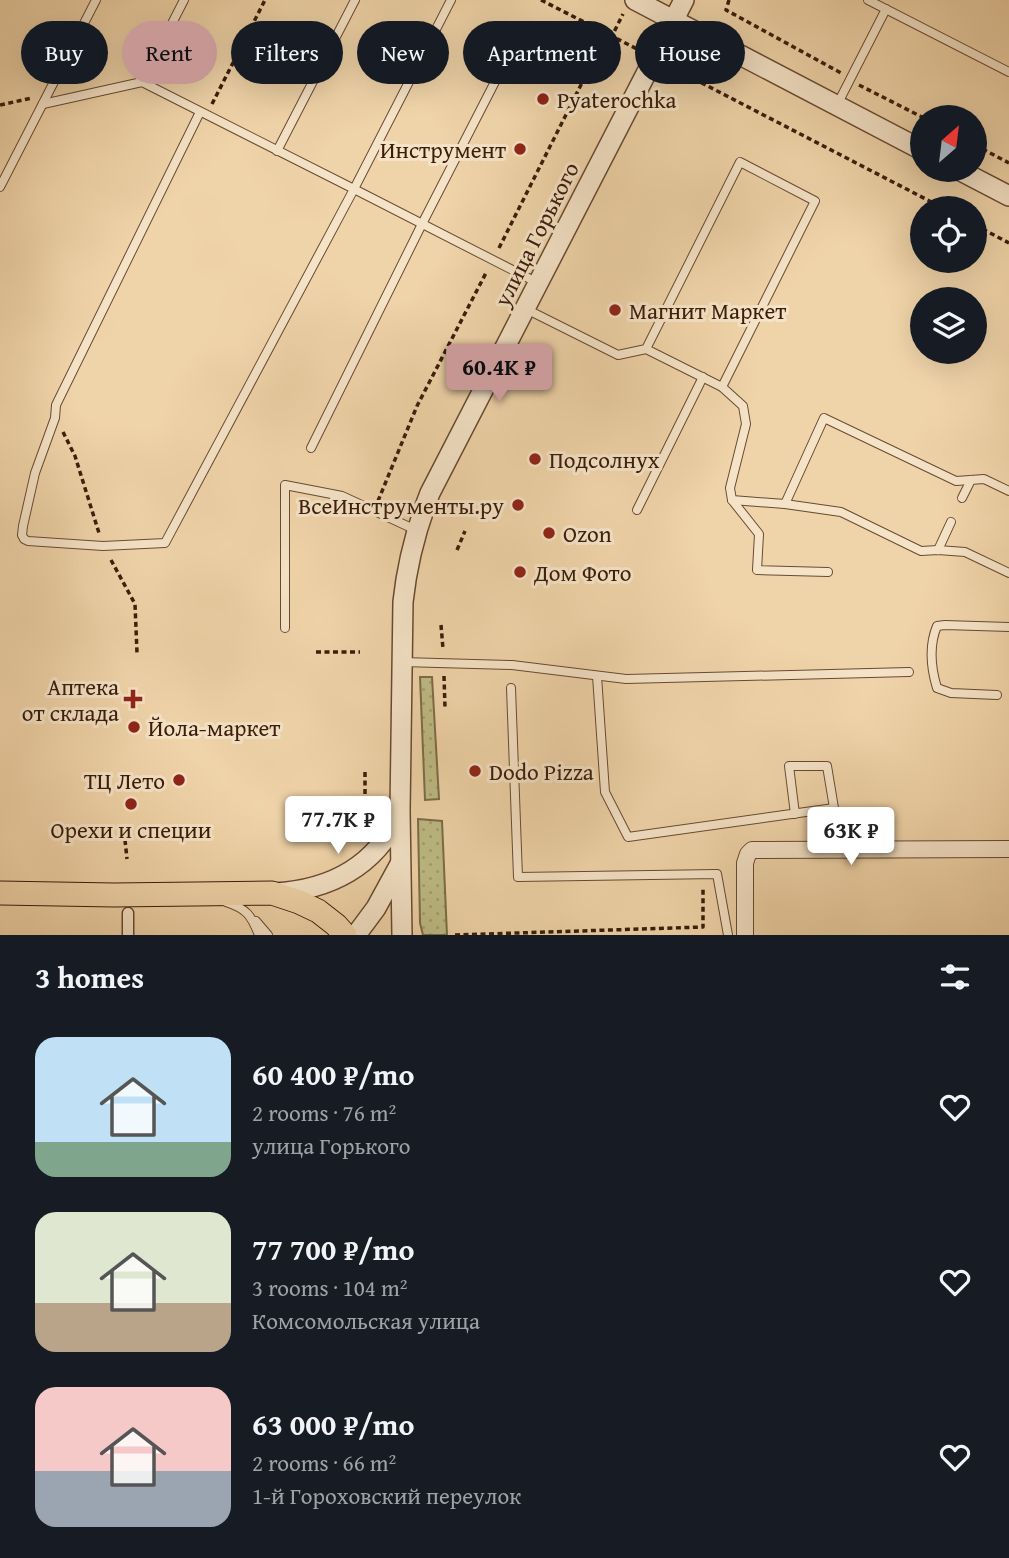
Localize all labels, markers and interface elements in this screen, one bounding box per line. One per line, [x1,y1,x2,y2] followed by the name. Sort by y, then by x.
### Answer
[21,21,108,84] chip: Buy
[122,21,217,84] chip: Rent
[231,21,343,84] chip: Filters
[357,21,449,84] chip: New
[463,21,621,84] chip: Apartment
[635,21,745,84] chip: House
[557,83,677,116] place label: Pyaterochka
[535,91,551,107] marker: Pyaterochka
[910,105,987,182] north arrow
[910,105,987,364] map controls
[380,133,506,166] place label: Инструмент
[512,141,528,157] marker: Инструмент
[485,156,587,313] street label: улица Горького
[910,196,987,273] button: locate
[910,287,987,364] button: layers
[629,294,786,327] place label: Магнит Маркет
[607,302,623,318] marker: Магнит Маркет
[434,344,564,404] pin: 60.4K ₽
[462,350,536,383] text: 60.4K ₽
[549,443,660,476] place label: Подсолнух
[527,451,543,467] marker: Подсолнух
[298,489,504,522] place label: ВсеИнструменты.ру
[510,497,526,513] marker: ВсеИнструменты.ру
[563,517,612,550] place label: Ozon
[541,525,557,541] marker: Ozon
[533,556,631,589] place label: Дом Фото
[512,564,528,580] marker: Дом Фото
[22,670,119,729] place label: Аптека от склада
[125,691,141,707] marker: Аптека от склада
[148,711,280,744] place label: Йола-маркет
[126,719,142,735] marker: Йола-маркет
[489,755,594,788] place label: Dodo Pizza
[467,763,483,779] marker: Dodo Pizza
[84,764,165,797] place label: ТЦ Лето
[171,772,187,788] marker: ТЦ Лето
[123,796,139,812] marker: Орехи и специи
[273,796,403,856] pin: 77.7K ₽
[301,802,375,835] text: 77.7K ₽
[802,808,900,867] pin: 63K ₽
[51,813,212,846] place label: Орехи и специи
[823,813,879,846] text: 63K ₽
[35,955,144,999] text: 3 homes
[936,958,974,996] icon: filters
[252,1052,415,1096] text: 60 400 ₽/mo
[91,1065,175,1149] icon: home
[936,1088,974,1126] icon: heart
[252,1096,396,1129] text: 2 rooms · 76 m²
[252,1129,411,1162] text: улица Горького
[252,1227,415,1271] text: 77 700 ₽/mo
[91,1240,175,1324] icon: home
[936,1263,974,1301] icon: heart
[252,1271,407,1304] text: 3 rooms · 104 m²
[252,1304,480,1337] text: Комсомольская улица
[252,1402,415,1446] text: 63 000 ₽/mo
[91,1415,175,1499] icon: home
[936,1438,974,1476] icon: heart
[252,1446,396,1479] text: 2 rooms · 66 m²
[252,1479,521,1512] text: 1-й Гороховский переулок

